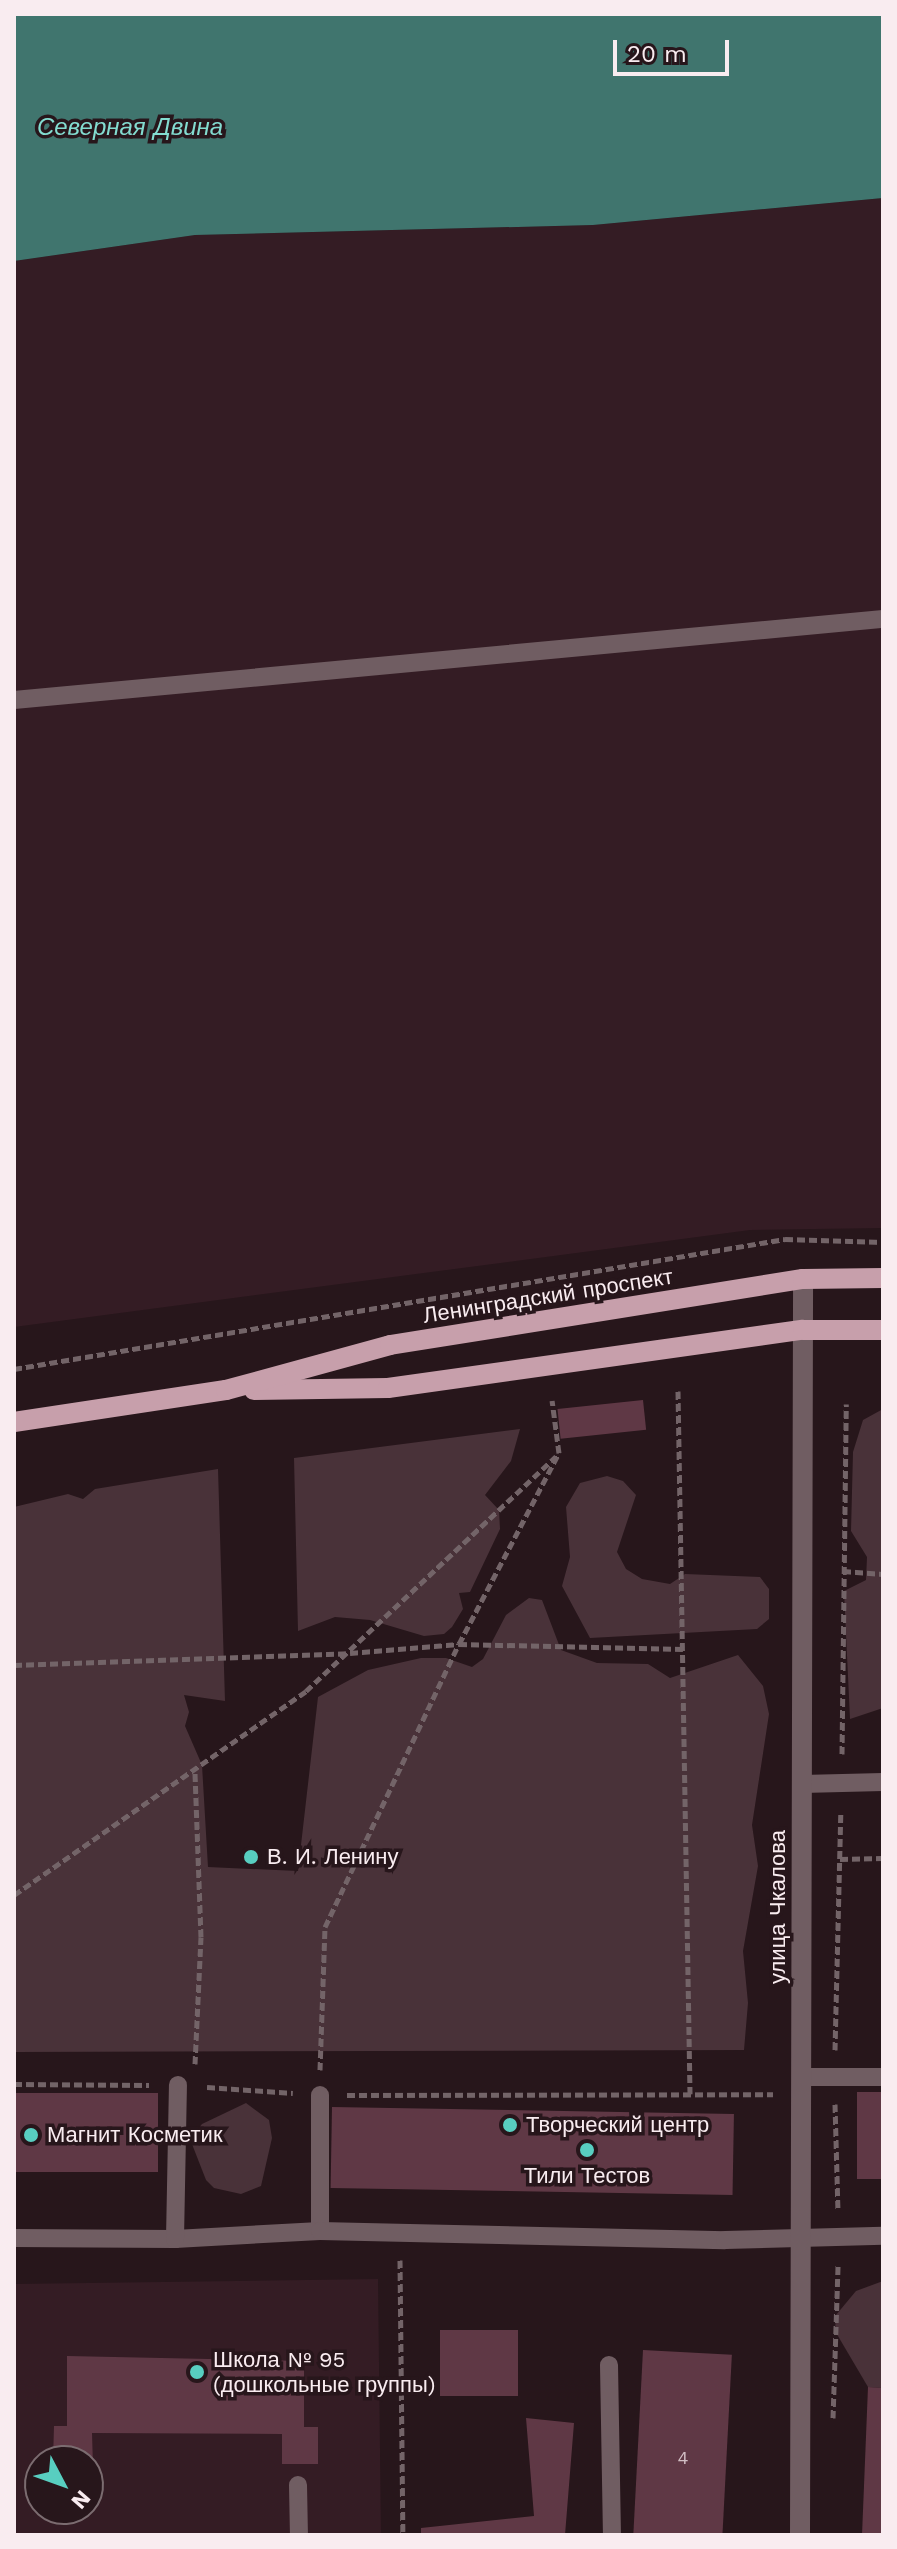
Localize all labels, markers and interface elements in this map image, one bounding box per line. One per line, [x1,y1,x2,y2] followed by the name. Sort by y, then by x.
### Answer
[617,24,733,74] scale bar
[627,40,687,68] text: 20 m
[37,114,223,142] water label: Северная Двина
[421,1263,675,1329] street label: Ленинградский проспект
[765,1830,791,1984] street label: улица Чкалова
[267,1844,398,1870] place label: В. И. Ленину
[242,1848,260,1866] marker: В. И. Ленину
[526,2112,709,2138] place label: Творческий центр
[501,2116,519,2134] marker: Творческий центр
[47,2122,223,2148] place label: Магнит Косметик
[22,2126,40,2144] marker: Магнит Косметик
[578,2141,596,2159] marker: Тили Тестов
[524,2163,650,2189] place label: Тили Тестов
[213,2346,435,2398] place label: Школа № 95 (дошкольные группы)
[188,2363,206,2381] marker: Школа № 95 (дошкольные группы)
[24,2445,104,2525] north arrow
[678,2447,688,2469] house number: 4
[66,2485,96,2514] text: N

